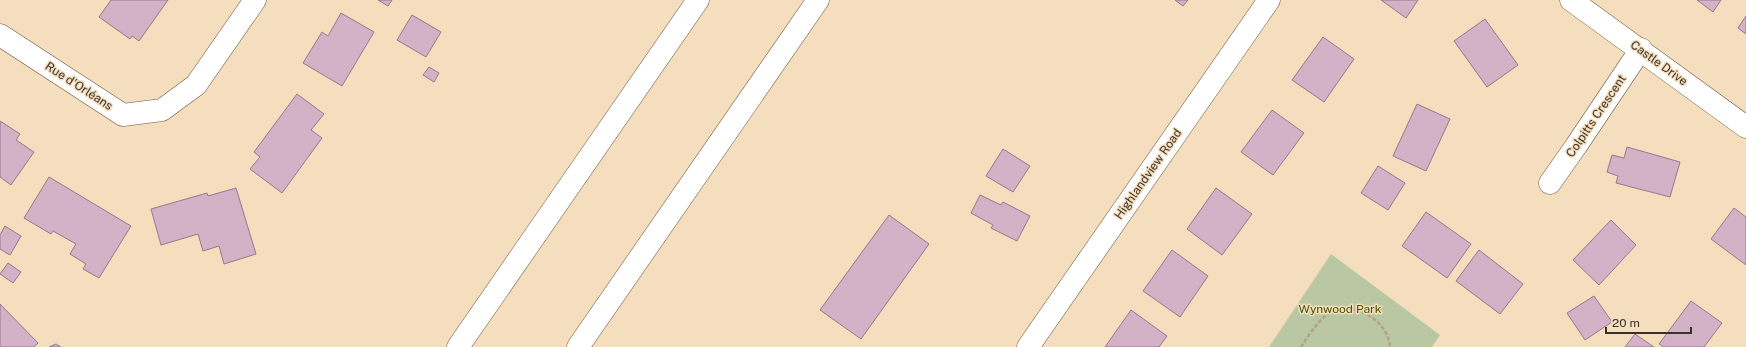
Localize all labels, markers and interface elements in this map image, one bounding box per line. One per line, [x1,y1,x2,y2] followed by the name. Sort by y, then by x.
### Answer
[1628,38,1690,88] street label: Castle Drive
[43,59,115,113] street label: Rue d'Orléans
[1563,72,1629,160] street label: Colpitts Crescent
[1112,126,1184,222] street label: Highlandview Road
[1298,302,1382,316] park label: Wynwood Park
[1606,309,1691,335] scale bar
[1612,316,1640,330] text: 20 m

